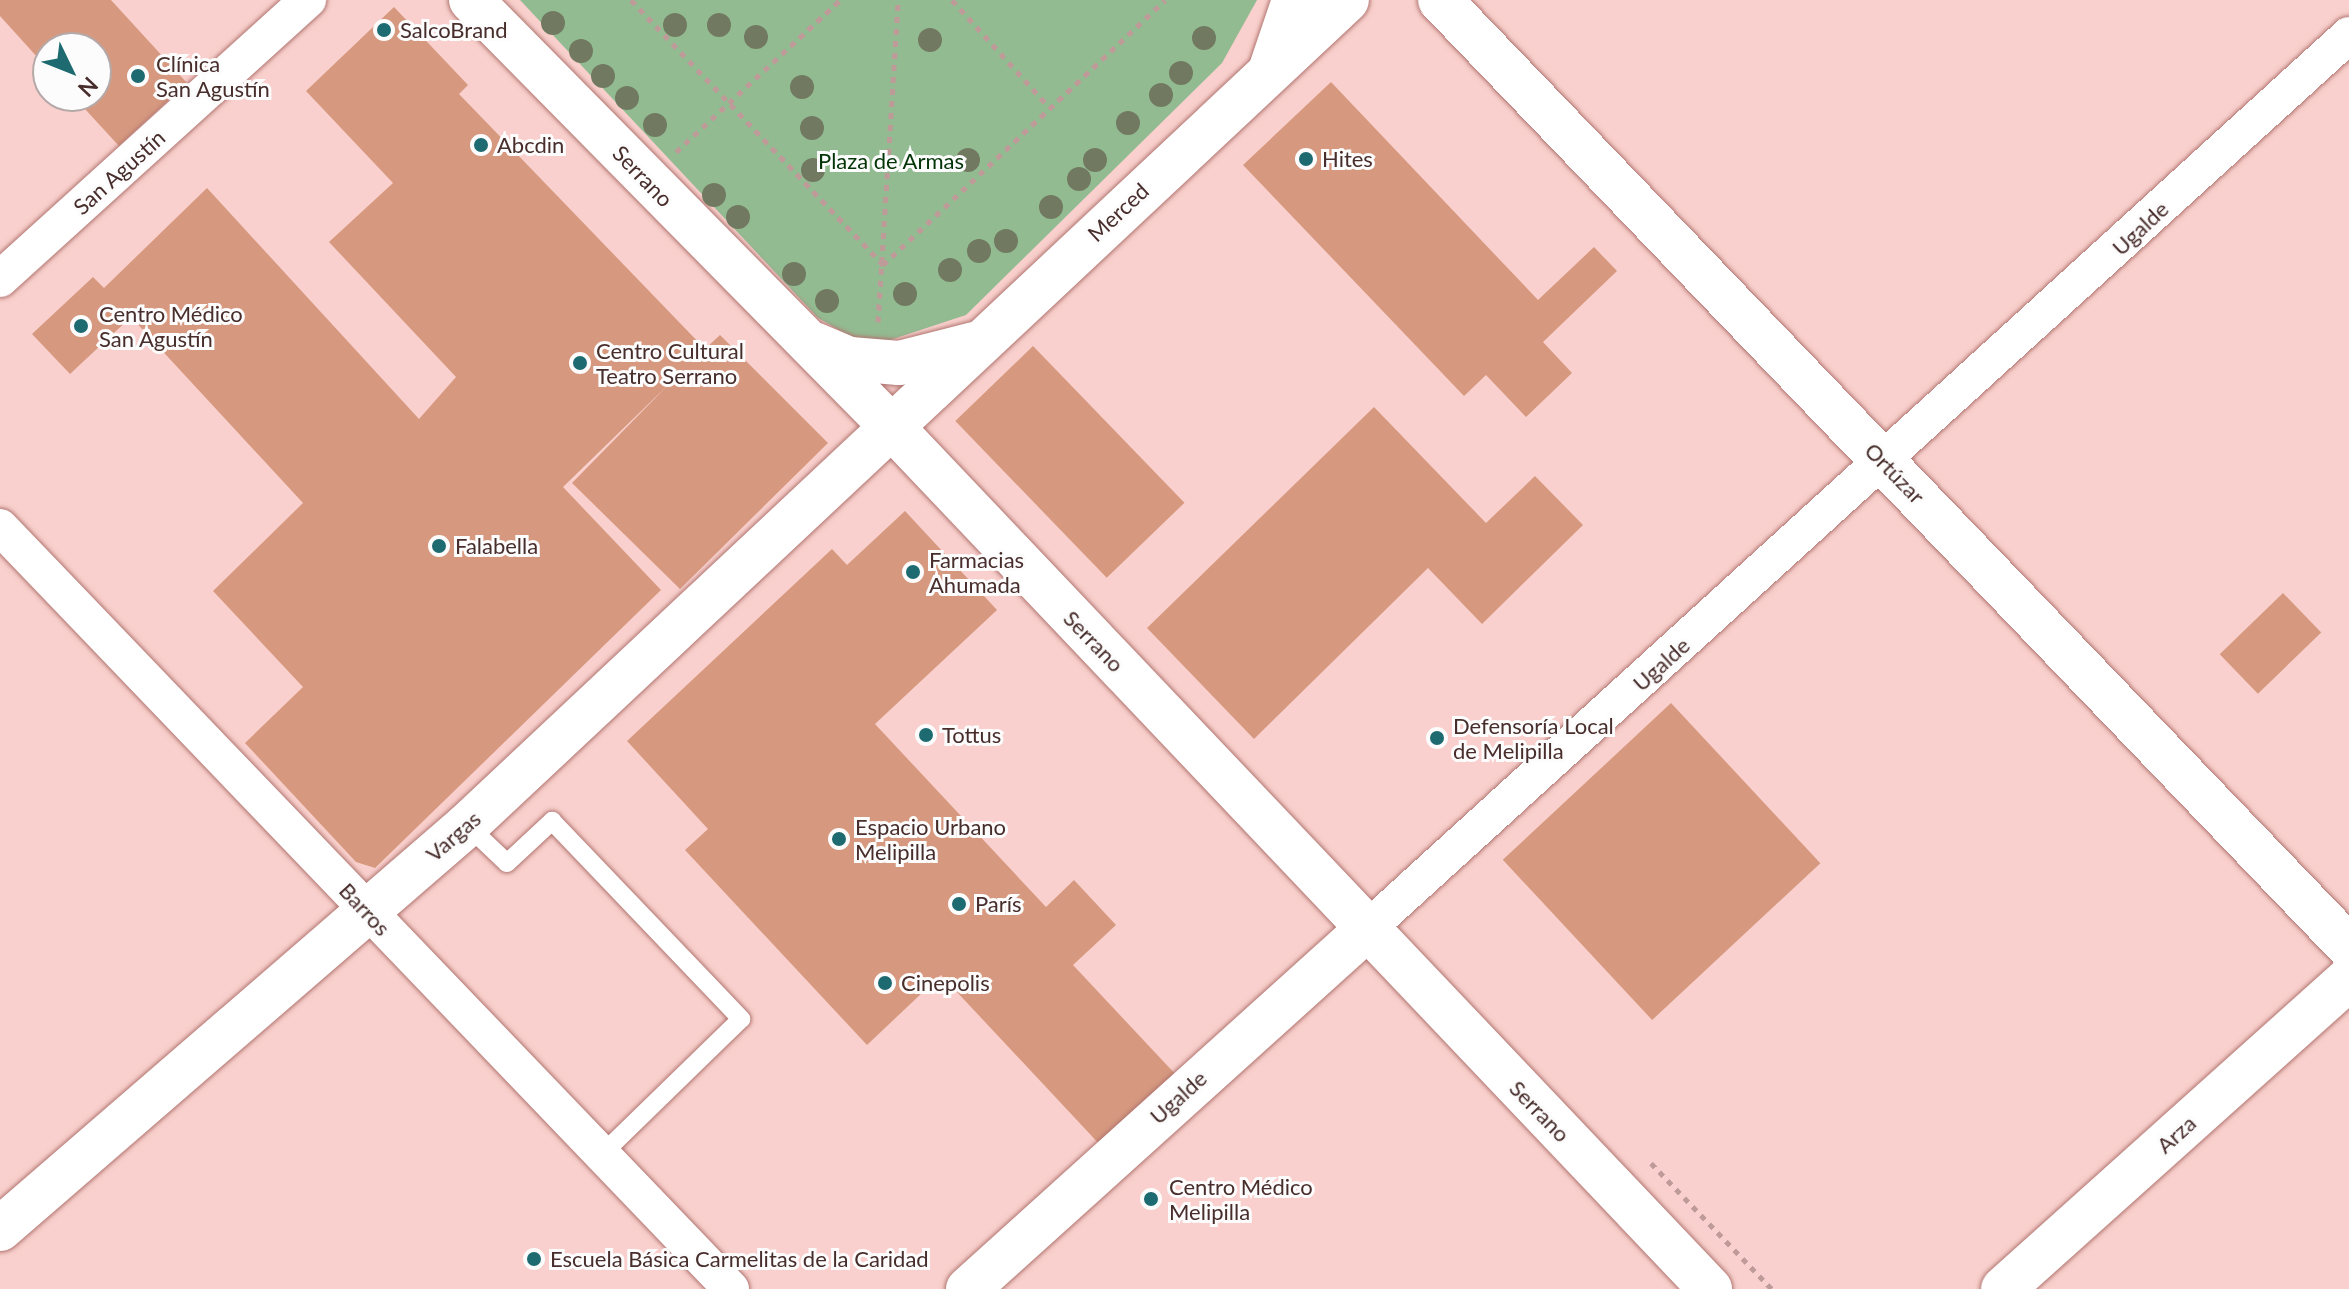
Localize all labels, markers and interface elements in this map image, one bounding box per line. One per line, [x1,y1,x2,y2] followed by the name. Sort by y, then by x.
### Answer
[400,17,508,43] place label: SalcoBrand
[375,21,393,39] marker: SalcoBrand
[32,32,112,112] north arrow
[156,50,271,102] place label: Clínica San Agustín
[127,65,149,87] marker: Clínica San Agustín
[73,72,104,103] text: N
[68,124,170,220] street label: San Agustín
[497,132,564,158] place label: Abcdin
[472,136,490,154] marker: Abcdin
[607,140,679,212] street label: Serrano
[1322,146,1373,172] place label: Hites
[818,148,964,174] park label: Plaza de Armas
[1297,150,1315,168] marker: Hites
[1082,177,1154,247] street label: Merced
[2106,195,2174,261] street label: Ugalde
[99,300,243,352] place label: Centro Médico San Agustín
[70,315,92,337] marker: Centro Médico San Agustín
[596,337,744,388] place label: Centro Cultural Teatro Serrano
[571,354,589,372] marker: Centro Cultural Teatro Serrano
[1860,437,1930,509] street label: Ortúzar
[455,533,538,559] place label: Falabella
[430,537,448,555] marker: Falabella
[929,546,1024,598] place label: Farmacias Ahumada
[904,563,922,581] marker: Farmacias Ahumada
[1058,605,1130,677] street label: Serrano
[1627,632,1695,696] street label: Ugalde
[1453,712,1614,764] place label: Defensoría Local de Melipilla
[942,722,1001,748] place label: Tottus
[917,726,935,744] marker: Tottus
[1428,729,1446,747] marker: Defensoría Local de Melipilla
[420,805,486,867] street label: Vargas
[855,813,1006,864] place label: Espacio Urbano Melipilla
[830,830,848,848] marker: Espacio Urbano Melipilla
[334,877,396,941] street label: Barros
[975,891,1022,917] place label: París
[950,895,968,913] marker: París
[901,970,990,996] place label: Cinepolis
[876,974,894,992] marker: Cinepolis
[1144,1065,1212,1129] street label: Ugalde
[1504,1075,1576,1147] street label: Serrano
[2151,1110,2201,1158] street label: Arza
[1169,1173,1313,1224] place label: Centro Médico Melipilla
[1140,1188,1162,1210] marker: Centro Médico Melipilla
[550,1246,929,1272] place label: Escuela Básica Carmelitas de la Caridad
[525,1250,543,1268] marker: Escuela Básica Carmelitas de la Caridad

